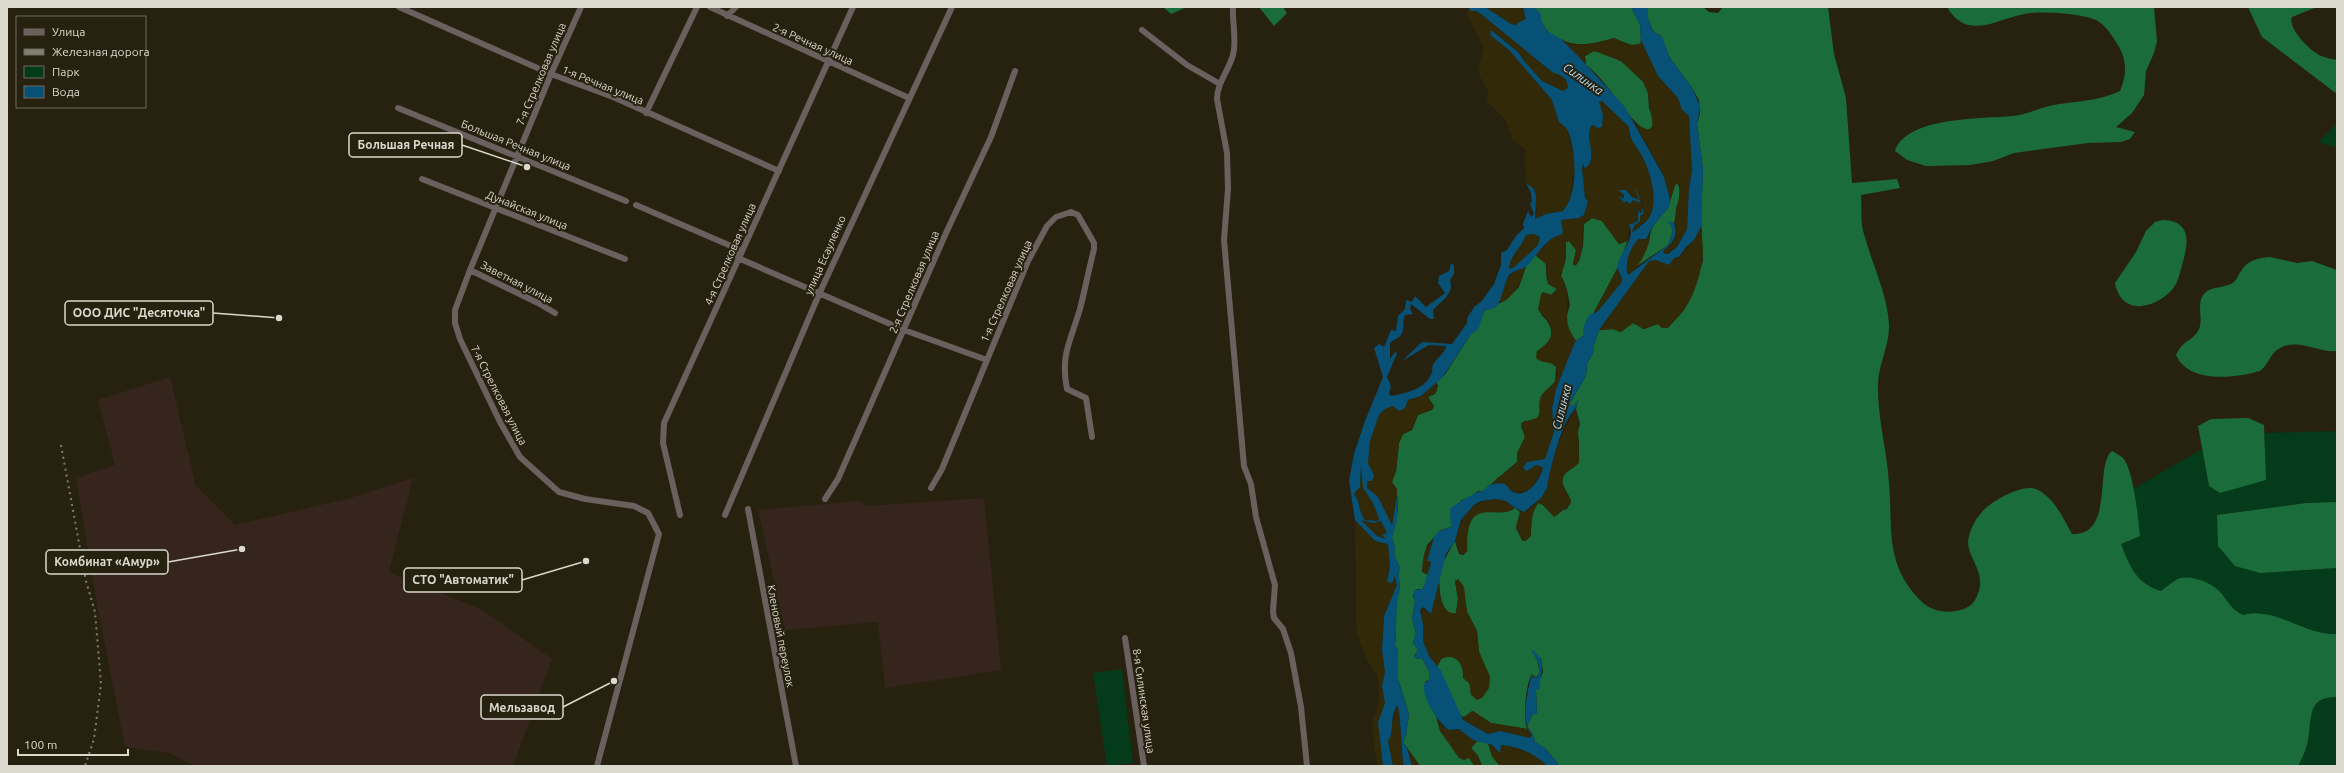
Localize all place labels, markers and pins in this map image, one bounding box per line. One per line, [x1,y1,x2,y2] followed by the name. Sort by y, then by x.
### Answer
[349,133,462,157] callout: Большая Речная
[65,301,213,325] callout: ООО ДИС "Десяточка"
[46,550,168,574] callout: Комбинат «Амур»
[404,568,522,592] callout: СТО "Автоматик"
[481,695,563,719] callout: Мельзавод

